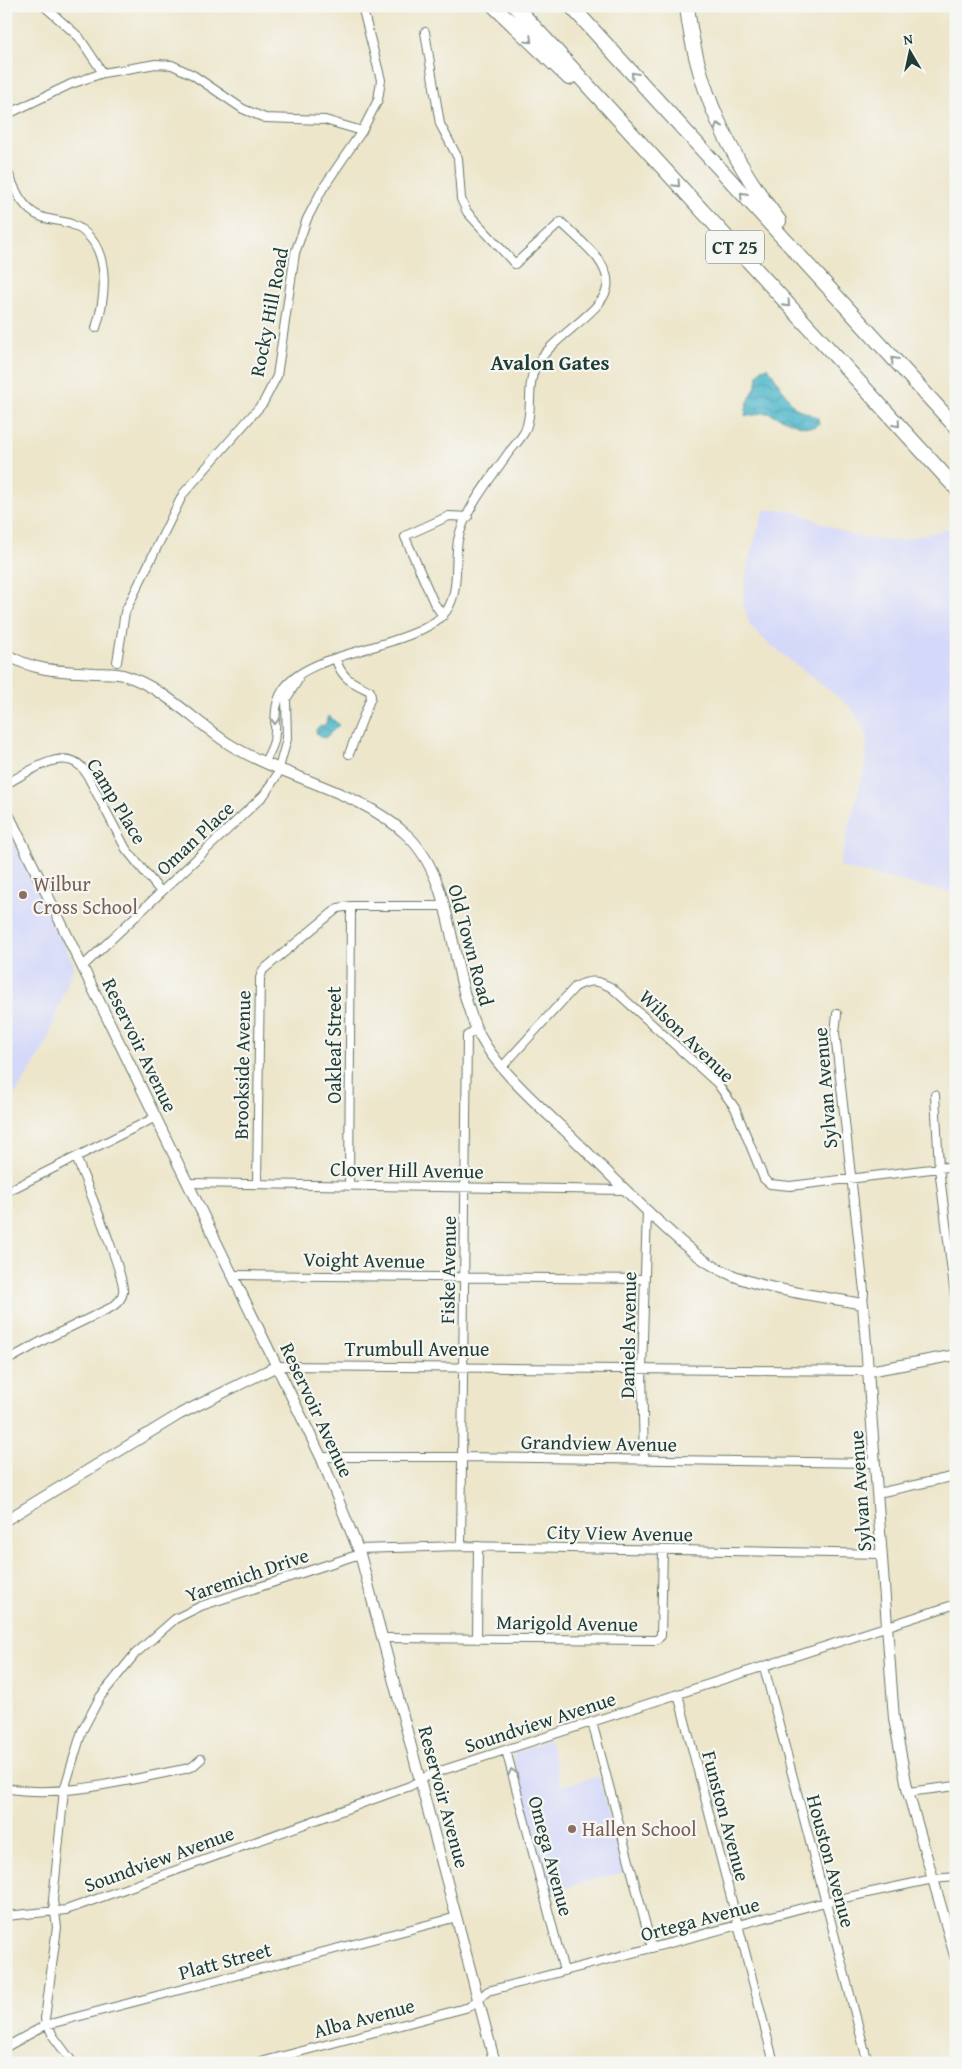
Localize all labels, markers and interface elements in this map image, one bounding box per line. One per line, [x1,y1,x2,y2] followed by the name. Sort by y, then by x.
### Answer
[884,28,934,78] north arrow
[902,28,915,50] text: N
[524,34,533,43] one-way arrow
[630,71,639,80] one-way arrow
[714,122,725,131] one-way arrow
[672,179,681,188] one-way arrow
[740,191,749,200] one-way arrow
[706,230,764,264] road number: CT 25
[242,244,295,379] street label: Rocky Hill Road
[781,298,790,307] one-way arrow
[490,347,610,378] district label: Avalon Gates
[891,357,900,366] one-way arrow
[891,418,900,427] one-way arrow
[269,717,280,725] one-way arrow
[80,752,155,849] street label: Camp Place
[149,794,240,882] street label: Oman Place
[33,869,138,921] place label: Wilbur Cross School
[441,881,502,1009] street label: Old Town Road
[17,889,29,901] marker: Wilbur Cross School
[95,973,185,1117] street label: Reservoir Avenue
[633,982,742,1089] street label: Wilson Avenue
[319,986,348,1104] street label: Oakleaf Street
[226,990,257,1140] street label: Brookside Avenue
[805,1026,844,1150] street label: Sylvan Avenue
[330,1154,484,1185] street label: Clover Hill Avenue
[432,1216,463,1324] street label: Fiske Avenue
[303,1244,425,1275] street label: Voight Avenue
[612,1271,643,1399] street label: Daniels Avenue
[345,1334,489,1363] street label: Trumbull Avenue
[273,1338,361,1482] street label: Reservoir Avenue
[521,1427,677,1458] street label: Grandview Avenue
[841,1429,878,1553] street label: Sylvan Avenue
[547,1517,693,1548] street label: City View Avenue
[181,1540,312,1609] street label: Yaremich Drive
[496,1607,638,1638] street label: Marigold Avenue
[460,1683,619,1760] street label: Soundview Avenue
[412,1723,477,1871] street label: Reservoir Avenue
[695,1747,758,1884] street label: Funston Avenue
[507,1767,518,1776] one-way arrow
[800,1791,863,1931] street label: Houston Avenue
[522,1793,581,1919] street label: Omega Avenue
[582,1814,697,1843] place label: Hallen School
[80,1818,238,1899] street label: Soundview Avenue
[566,1823,578,1835] marker: Hallen School
[637,1889,763,1948] street label: Ortega Avenue
[175,1934,274,1987] street label: Platt Street
[310,1990,418,2045] street label: Alba Avenue

